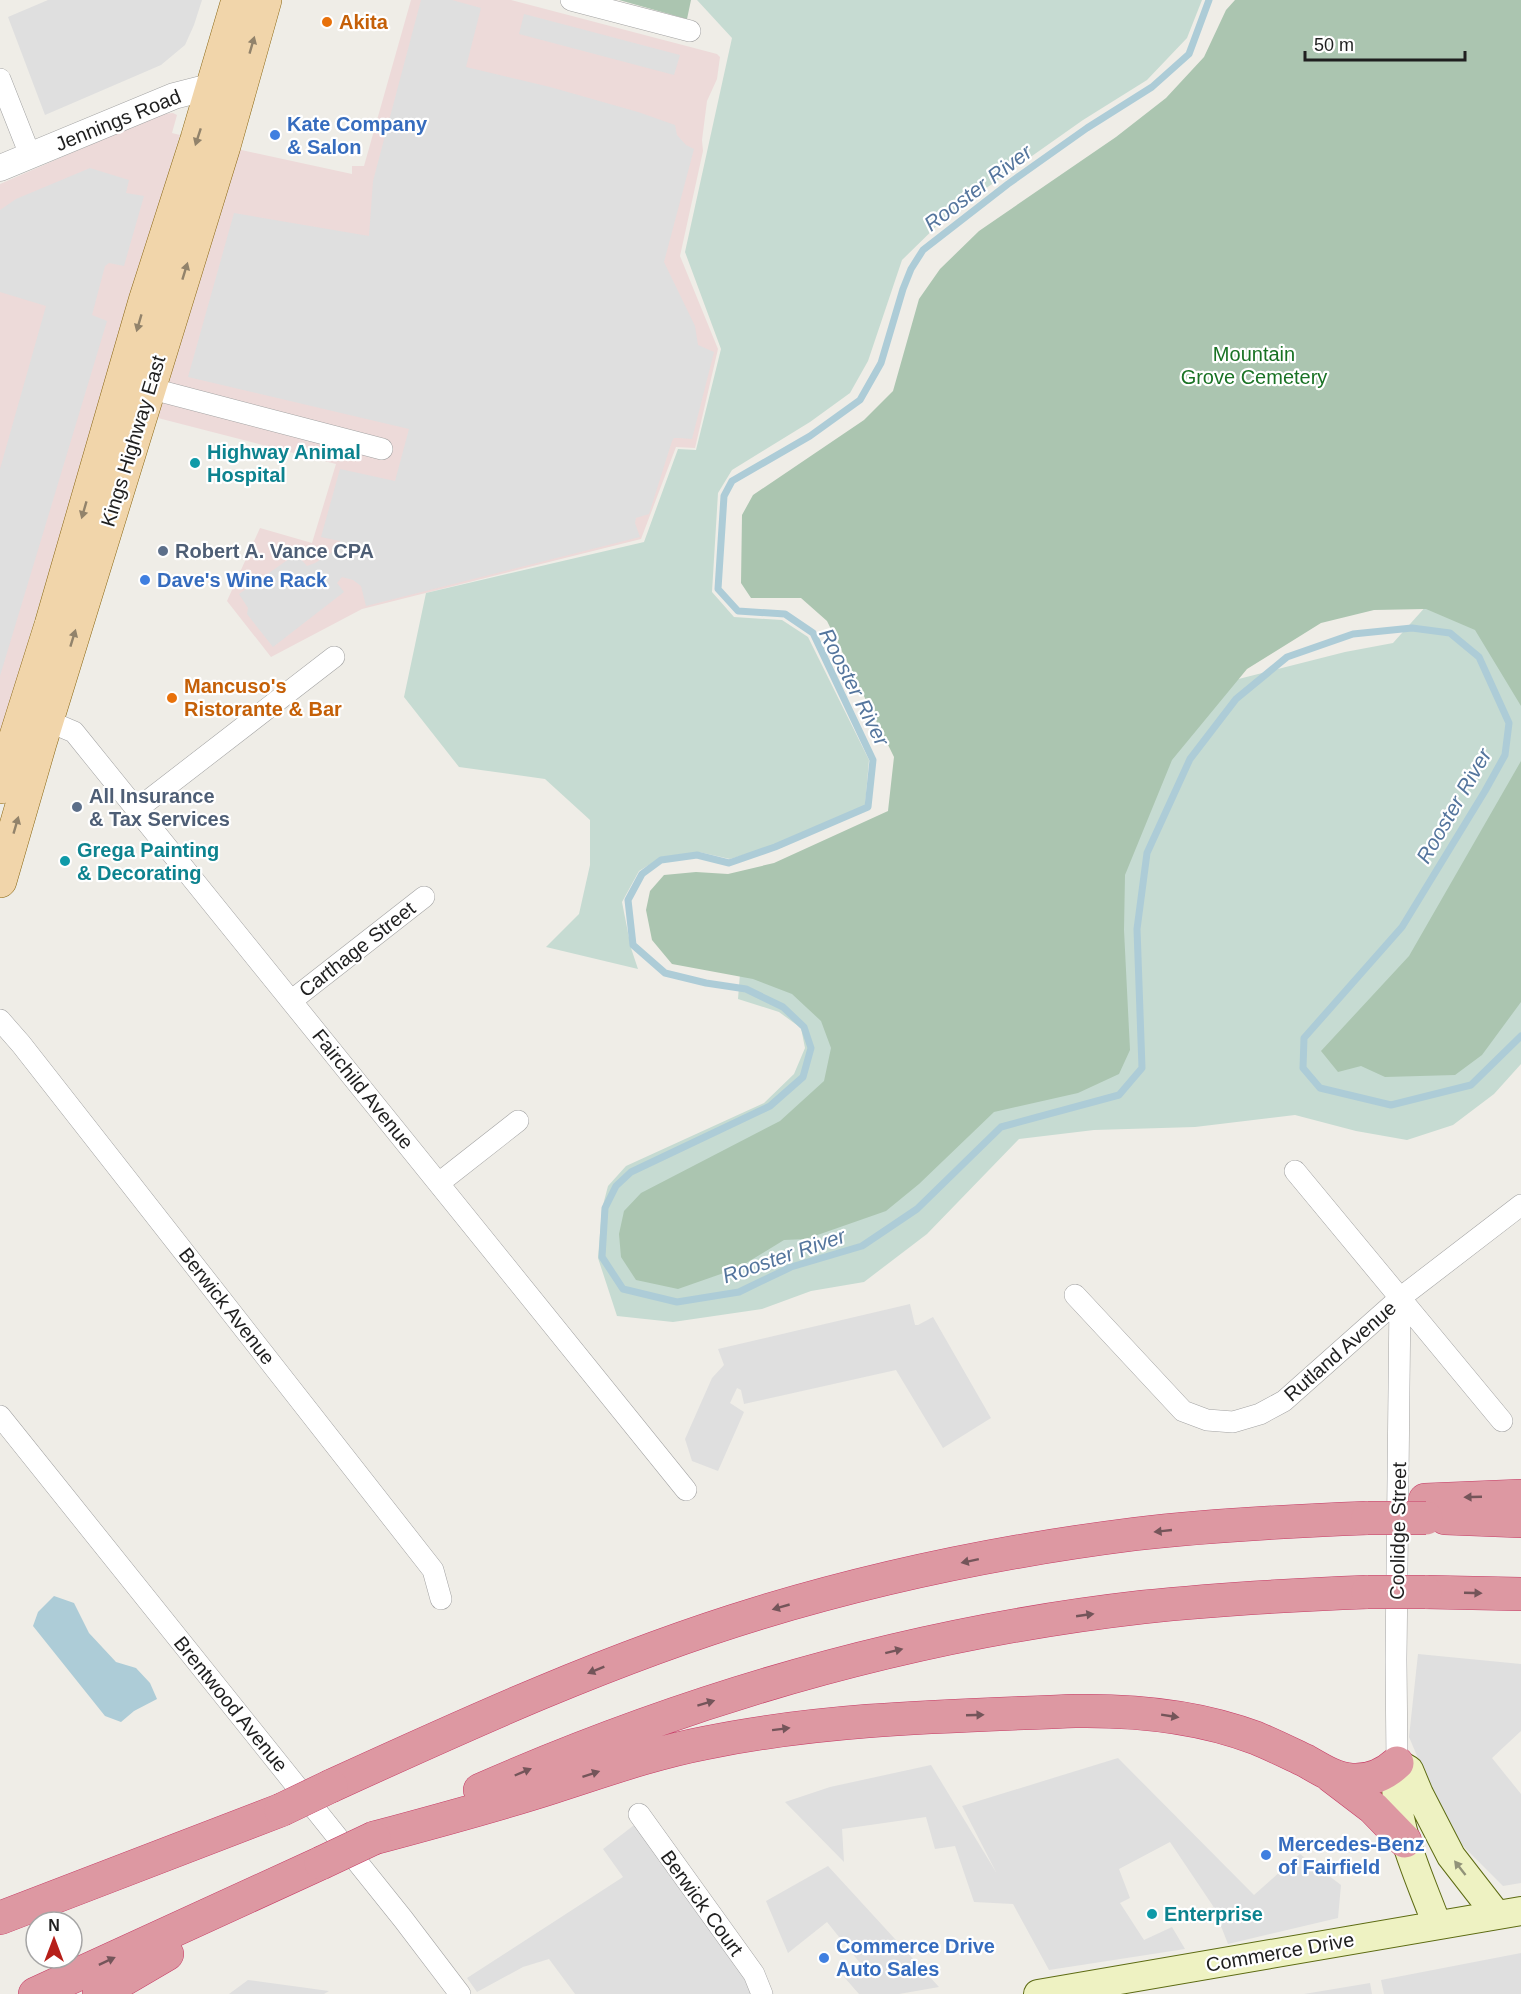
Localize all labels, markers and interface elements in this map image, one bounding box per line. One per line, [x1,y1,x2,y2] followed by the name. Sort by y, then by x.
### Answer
[339,11,389,33] place label: Akita
[320,15,334,29] marker: Akita
[1305,24,1466,62] scale bar
[1314,35,1354,55] text: 50 m
[248,36,257,54] one-way arrow
[52,85,184,155] street label: Jennings Road
[287,113,428,158] place label: Kate Company & Salon
[192,128,202,146] one-way arrow
[268,128,282,142] marker: Kate Company & Salon
[920,139,1037,235] water label: Rooster River
[181,262,190,280] one-way arrow
[134,314,143,332] one-way arrow
[1181,343,1327,388] park label: Mountain Grove Cemetery
[96,352,170,529] street label: Kings Highway East
[207,441,361,486] place label: Highway Animal Hospital
[188,456,202,470] marker: Highway Animal Hospital
[79,501,89,519] one-way arrow
[175,540,374,562] place label: Robert A. Vance CPA
[156,544,170,558] marker: Robert A. Vance CPA
[157,569,328,591] place label: Dave's Wine Rack
[138,573,152,587] marker: Dave's Wine Rack
[815,624,894,750] water label: Rooster River
[68,629,78,647] one-way arrow
[184,675,342,720] place label: Mancuso's Ristorante & Bar
[165,691,179,705] marker: Mancuso's Ristorante & Bar
[1412,744,1496,867] water label: Rooster River
[89,785,230,830] place label: All Insurance & Tax Services
[70,800,84,814] marker: All Insurance & Tax Services
[12,816,22,834] one-way arrow
[77,839,219,884] place label: Grega Painting & Decorating
[58,854,72,868] marker: Grega Painting & Decorating
[295,897,420,1001] street label: Carthage Street
[308,1025,418,1153] street label: Fairchild Avenue
[719,1223,849,1287] water label: Rooster River
[175,1243,279,1369] street label: Berwick Avenue
[1280,1296,1400,1406] street label: Rutland Avenue
[1386,1461,1410,1600] street label: Coolidge Street
[1463,1492,1482,1502] one-way arrow
[1153,1526,1172,1536] one-way arrow
[961,1556,979,1566] one-way arrow
[1463,1588,1482,1597] one-way arrow
[772,1603,790,1612] one-way arrow
[1076,1610,1095,1620] one-way arrow
[170,1632,292,1776] street label: Brentwood Avenue
[885,1646,903,1656] one-way arrow
[587,1666,605,1675] one-way arrow
[697,1698,715,1707] one-way arrow
[966,1710,985,1720] one-way arrow
[1160,1712,1179,1721] one-way arrow
[771,1725,790,1734] one-way arrow
[515,1767,532,1776] one-way arrow
[582,1769,600,1779] one-way arrow
[1278,1833,1425,1878] place label: Mercedes-Benz of Fairfield
[657,1846,748,1960] street label: Berwick Court
[1259,1848,1273,1862] marker: Mercedes-Benz of Fairfield
[1454,1860,1467,1876] one-way arrow
[1164,1903,1263,1925] place label: Enterprise
[1145,1907,1159,1921] marker: Enterprise
[24,1910,84,1970] north arrow
[48,1917,60,1934] text: N
[1204,1928,1356,1976] street label: Commerce Drive
[836,1935,995,1980] place label: Commerce Drive Auto Sales
[817,1951,831,1965] marker: Commerce Drive Auto Sales
[99,1956,116,1965] one-way arrow

